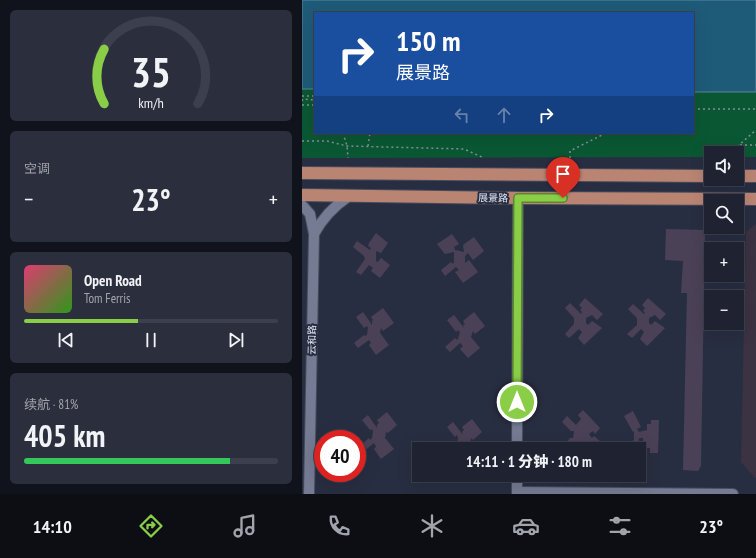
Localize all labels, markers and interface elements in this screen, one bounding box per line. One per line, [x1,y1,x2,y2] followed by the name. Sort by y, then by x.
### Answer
[396,22,460,59] text: 150 m
[330,28,382,80] icon: right
[131,44,171,97] text: 35
[396,61,450,84] text: 展景路
[138,92,164,111] text: km/h
[451,104,473,126] icon: left
[493,104,515,126] icon: ahead
[535,104,557,126] icon: right
[704,146,744,330] map controls
[704,146,744,186] button: sound
[546,157,580,198] pin
[24,160,50,177] text: 空调
[552,163,574,185] icon: arrive
[131,180,171,219] text: 23°
[24,185,33,213] text: −
[269,185,278,213] text: +
[478,191,508,205] street label: 展景路
[704,194,744,234] button: search
[704,242,744,282] button: +
[84,271,142,290] text: Open Road
[84,290,130,307] text: Tom Ferris
[704,290,744,330] button: −
[305,325,319,355] street label: 云和路
[55,329,77,351] icon: previous
[140,329,162,351] icon: pause
[225,329,247,351] icon: next
[496,381,538,423] position arrow
[24,396,78,413] text: 续航 · 81%
[24,416,105,455] text: 405 km
[314,430,366,482] speed limit sign: 40
[466,452,592,471] text: 14:11 · 1 分钟 · 180 m
[137,512,165,540] icon: directions
[231,512,259,540] icon: music
[325,512,353,540] icon: phone
[418,512,446,540] icon: climate
[512,512,540,540] icon: car
[606,512,634,540] icon: filters
[33,515,72,538] text: 14:10
[699,515,723,538] text: 23°

